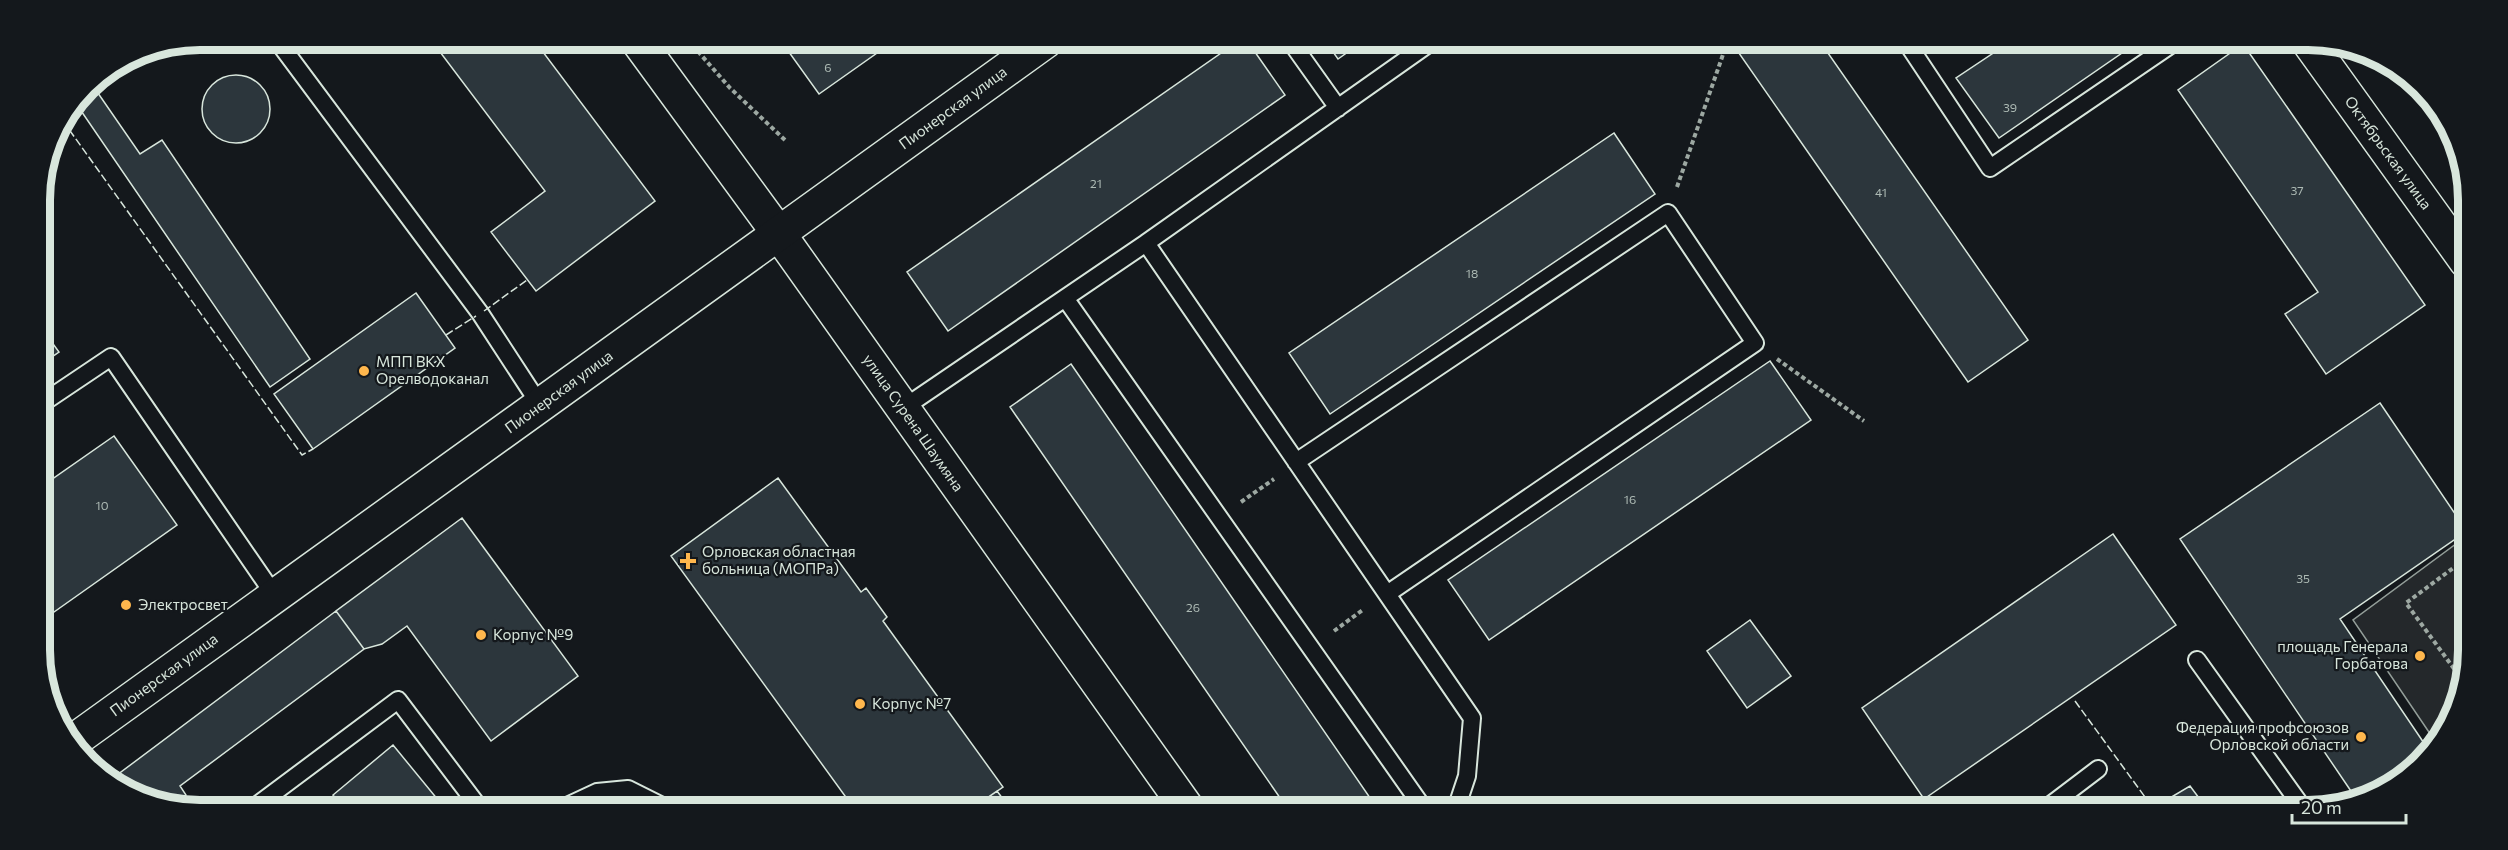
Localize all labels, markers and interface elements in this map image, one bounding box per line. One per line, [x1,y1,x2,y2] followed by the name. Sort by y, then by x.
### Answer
[824,60,832,74] house number: 6
[895,62,1010,152] street label: Пионерская улица
[2342,92,2436,213] street label: Октябрьская улица
[2003,100,2017,114] house number: 39
[1090,176,1102,190] house number: 21
[2290,183,2304,197] house number: 37
[1875,185,1887,199] house number: 41
[1466,266,1478,280] house number: 18
[501,346,616,436] street label: Пионерская улица
[860,350,968,494] street label: улица Сурена Шаумяна
[376,352,489,387] place label: МПП ВКХ Орелводоканал
[357,364,371,378] marker: МПП ВКХ Орелводоканал
[1624,492,1636,506] house number: 16
[96,498,109,512] house number: 10
[702,542,856,577] place label: Орловская областная больница (МОПРа)
[679,552,697,570] marker: Орловская областная больница (МОПРа)
[2296,571,2310,585] house number: 35
[138,595,228,613] place label: Электросвет
[119,598,133,612] marker: Электросвет
[1186,600,1200,614] house number: 26
[493,625,573,643] place label: Корпус №9
[474,628,488,642] marker: Корпус №9
[106,629,221,719] street label: Пионерская улица
[2277,637,2408,672] place label: площадь Генерала Горбатова
[2413,649,2427,663] marker: площадь Генерала Горбатова
[872,694,951,712] place label: Корпус №7
[853,697,867,711] marker: Корпус №7
[2176,718,2349,753] place label: Федерация профсоюзов Орловской области
[2354,730,2368,744] marker: Федерация профсоюзов Орловской области
[2292,787,2406,825] scale bar
[2301,796,2342,818] text: 20 m

